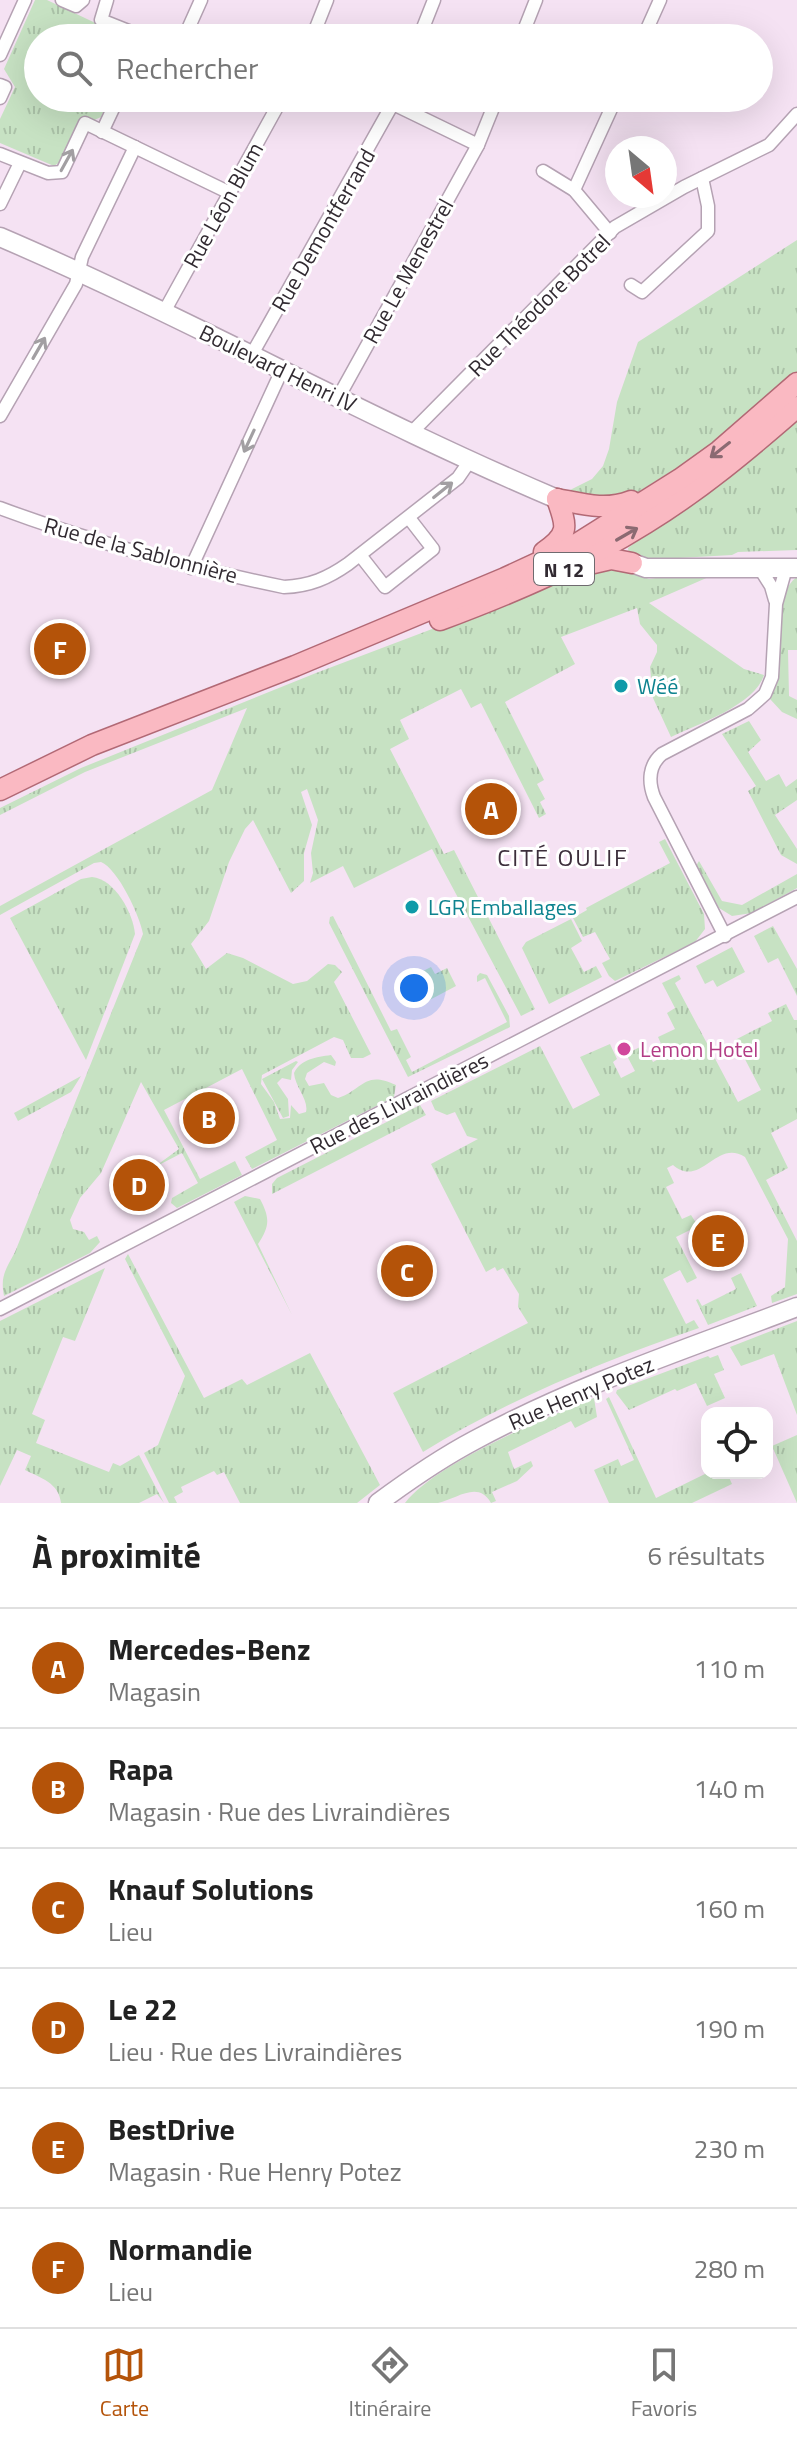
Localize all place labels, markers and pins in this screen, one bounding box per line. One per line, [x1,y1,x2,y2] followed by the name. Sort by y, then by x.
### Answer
[34,619,86,679] pin: F
[637,669,678,703] place label: Wéé
[612,677,630,695] marker: Wéé
[465,779,517,839] pin: A
[428,890,577,924] place label: LGR Emballages
[403,898,421,916] marker: LGR Emballages
[640,1032,758,1066] place label: Lemon Hotel
[615,1040,633,1058] marker: Lemon Hotel
[183,1088,235,1148] pin: B
[113,1155,165,1215] pin: D
[692,1211,744,1271] pin: E
[381,1241,433,1301] pin: C

